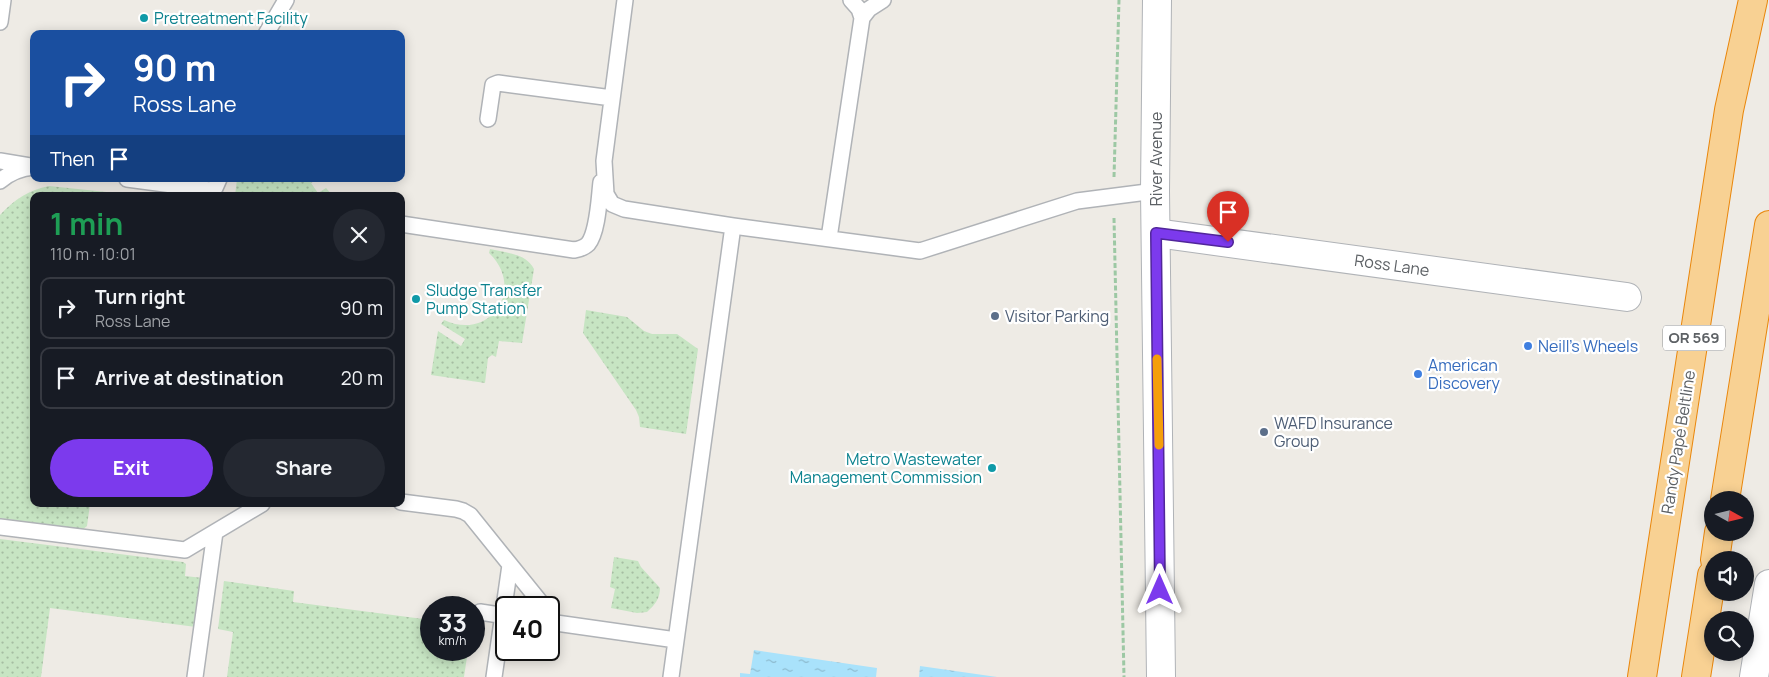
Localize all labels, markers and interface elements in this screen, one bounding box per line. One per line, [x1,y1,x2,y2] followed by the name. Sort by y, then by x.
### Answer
[154,7,308,29] place label: Pretreatment Facility
[138,12,150,24] marker: Pretreatment Facility
[133,44,216,92] text: 90 m
[50,50,115,115] icon: right
[133,89,237,119] text: Ross Lane
[1145,112,1167,206] street label: River Avenue
[105,145,133,173] icon: arrive
[50,146,95,172] text: Then
[1207,191,1249,242] pin
[1214,198,1242,226] icon: arrive
[50,203,123,244] text: 1 min
[333,209,385,261] button: close
[50,243,136,265] text: 110 m · 10:01
[1353,249,1431,281] street label: Ross Lane
[426,279,542,319] place label: Sludge Transfer Pump Station
[95,284,185,310] text: Turn right
[410,293,422,305] marker: Sludge Transfer Pump Station
[52,294,80,322] icon: right
[340,295,383,321] text: 90 m
[1005,305,1109,327] place label: Visitor Parking
[95,310,170,332] text: Ross Lane
[989,310,1001,322] marker: Visitor Parking
[1663,326,1725,350] road number: OR 569
[1538,335,1638,357] place label: Neill's Wheels
[1522,340,1534,352] marker: Neill's Wheels
[1428,354,1500,394] place label: American Discovery
[52,364,80,392] icon: arrive
[95,365,284,391] text: Arrive at destination
[341,365,383,391] text: 20 m
[1412,368,1424,380] marker: American Discovery
[1656,369,1700,515] street label: Randy Papé Beltline
[1274,412,1393,452] place label: WAFD Insurance Group
[1258,426,1270,438] marker: WAFD Insurance Group
[50,439,213,497] button: Exit
[223,439,385,497] button: Share
[790,448,982,488] place label: Metro Wastewater Management Commission
[986,462,998,474] marker: Metro Wastewater Management Commission
[1704,491,1754,541] north arrow
[1704,491,1754,661] map controls
[1704,551,1754,601] button: sound
[1133,563,1185,615] position arrow
[495,596,560,661] speed limit sign: 40
[438,605,467,640] text: 33
[1704,611,1754,661] button: search
[439,632,466,649] text: km/h

